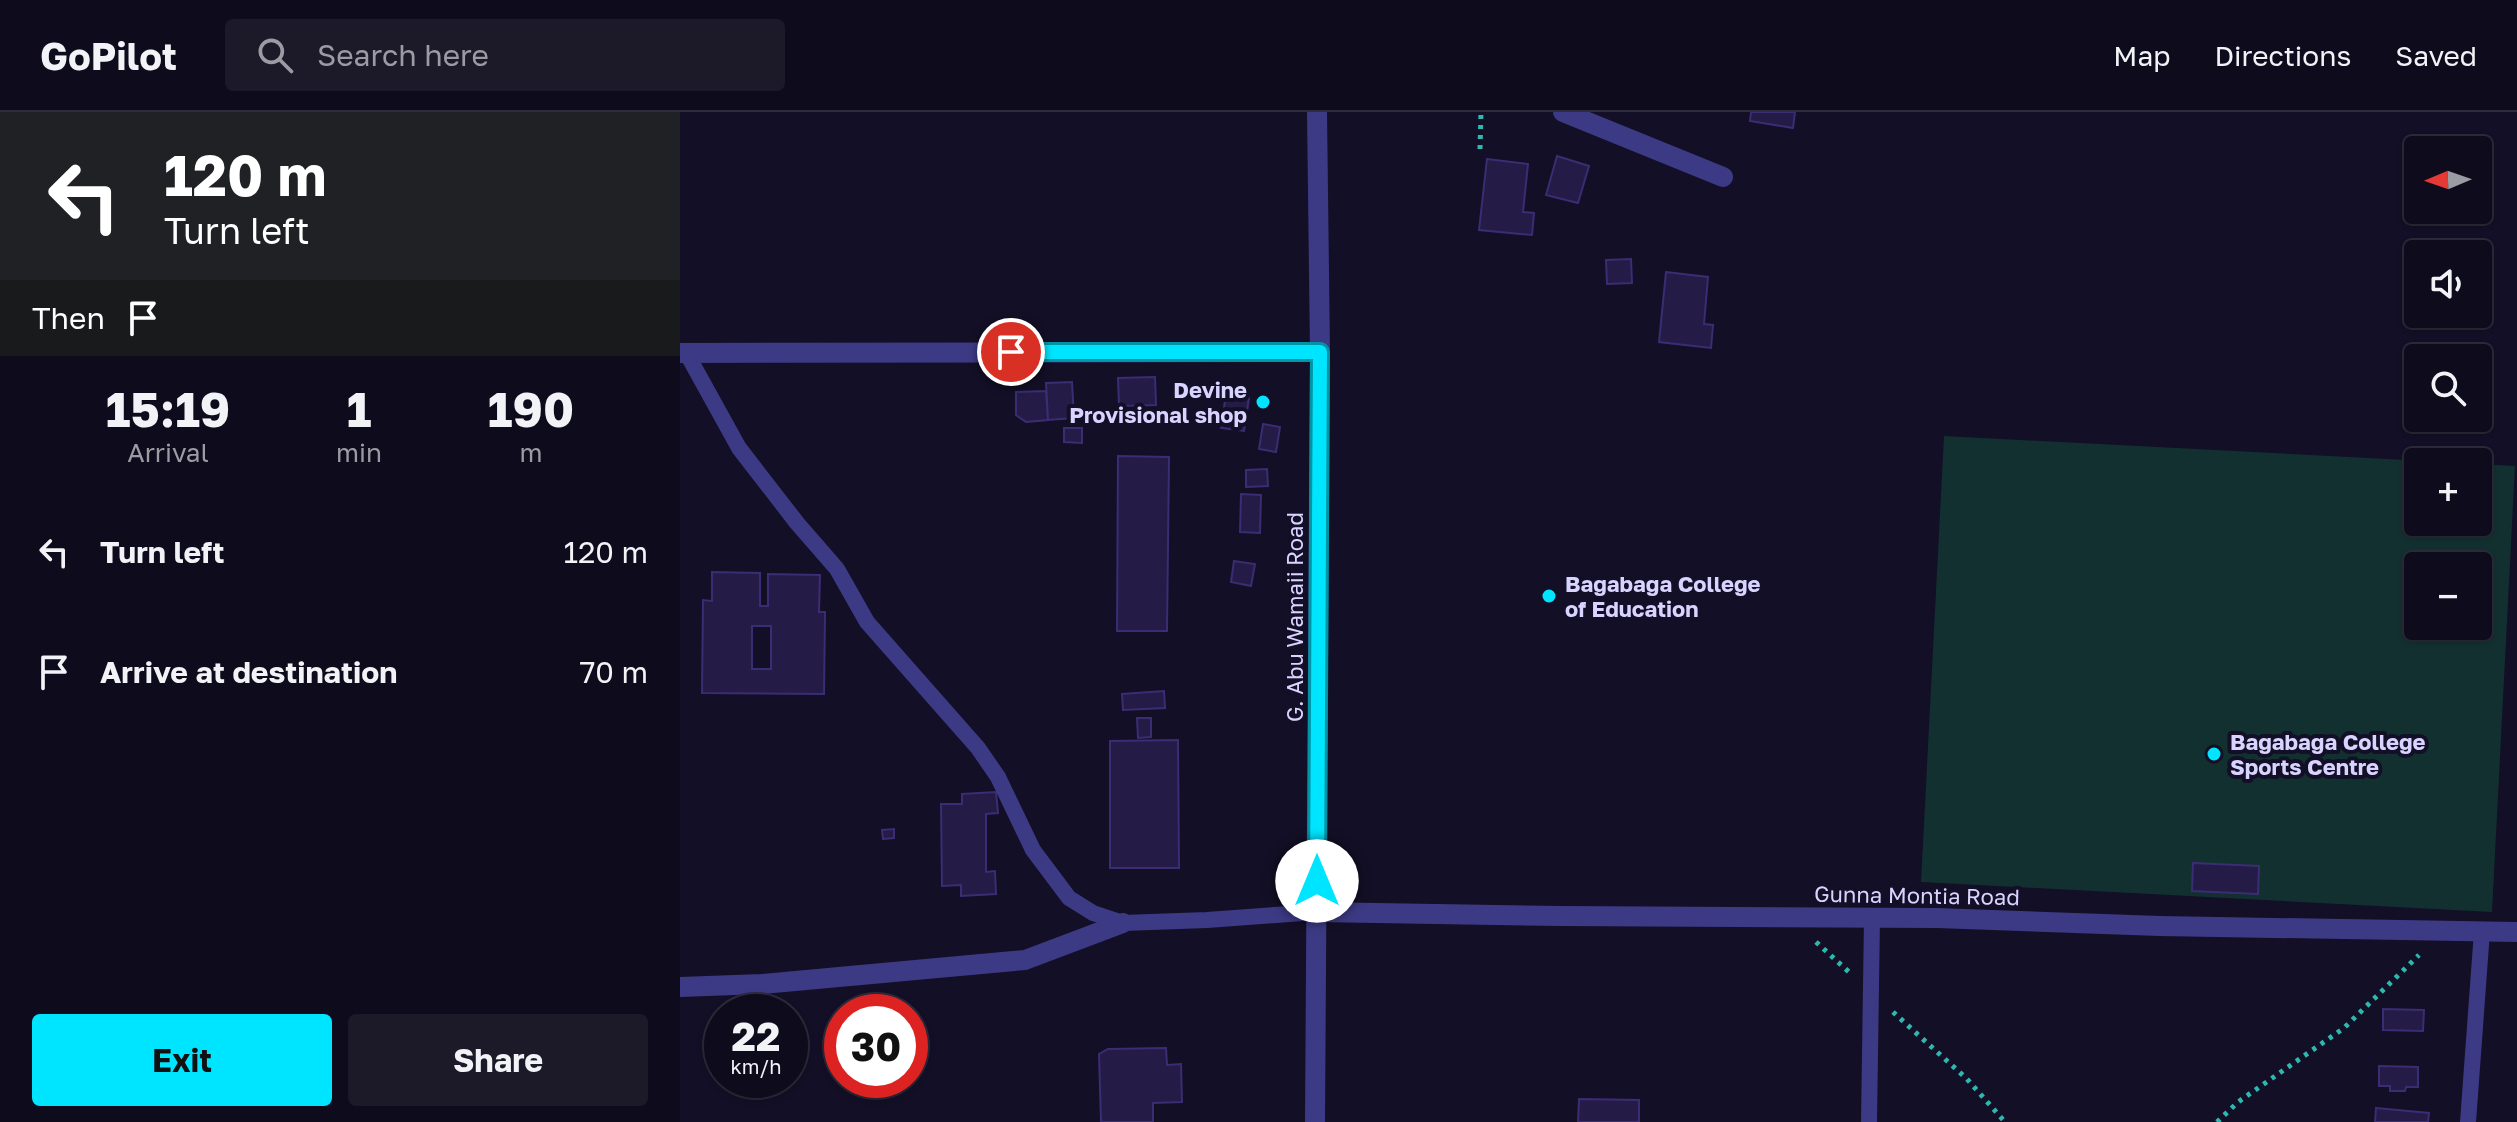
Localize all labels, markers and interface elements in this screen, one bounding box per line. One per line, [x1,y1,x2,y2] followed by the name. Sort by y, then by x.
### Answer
[225,19,785,91] search box
[40,33,177,78] text: GoPilot
[253,33,297,77] icon: search
[317,37,489,73] text: Search here
[2113,39,2170,72] text: Map
[2214,39,2351,72] text: Directions
[2395,39,2477,72] text: Saved
[2404,136,2492,224] north arrow
[2404,136,2492,640] map controls
[164,141,326,208] text: 120 m
[32,144,136,248] icon: left
[164,209,310,252] text: Turn left
[2404,240,2492,328] button: sound
[121,296,165,340] icon: arrive
[32,300,105,336] text: Then
[977,318,1045,386] pin
[989,330,1033,374] icon: arrive
[2404,344,2492,432] button: search
[1069,376,1247,428] place label: Devine Provisional shop
[106,380,230,438] text: 15:19
[347,380,371,438] text: 1
[488,380,574,438] text: 190
[1254,393,1272,411] marker: Devine Provisional shop
[127,437,209,468] text: Arrival
[336,437,382,468] text: min
[520,437,543,468] text: m
[2404,448,2492,536] button: +
[1281,512,1308,722] street label: G. Abu Wamaii Road
[32,530,76,574] icon: left
[100,534,225,570] text: Turn left
[563,534,648,570] text: 120 m
[2404,552,2492,640] button: −
[1565,570,1761,622] place label: Bagabaga College of Education
[1540,587,1558,605] marker: Bagabaga College of Education
[32,650,76,694] icon: arrive
[100,654,397,690] text: Arrive at destination
[579,654,648,690] text: 70 m
[2230,728,2426,780] place label: Bagabaga College Sports Centre
[2205,745,2223,763] marker: Bagabaga College Sports Centre
[1275,839,1359,923] position arrow
[1814,880,2020,910] street label: Gunna Montia Road
[824,994,928,1098] speed limit sign: 30
[732,1012,780,1060] text: 22
[32,1014,332,1106] button: Exit
[348,1014,648,1106] button: Share
[731,1054,781,1078] text: km/h

